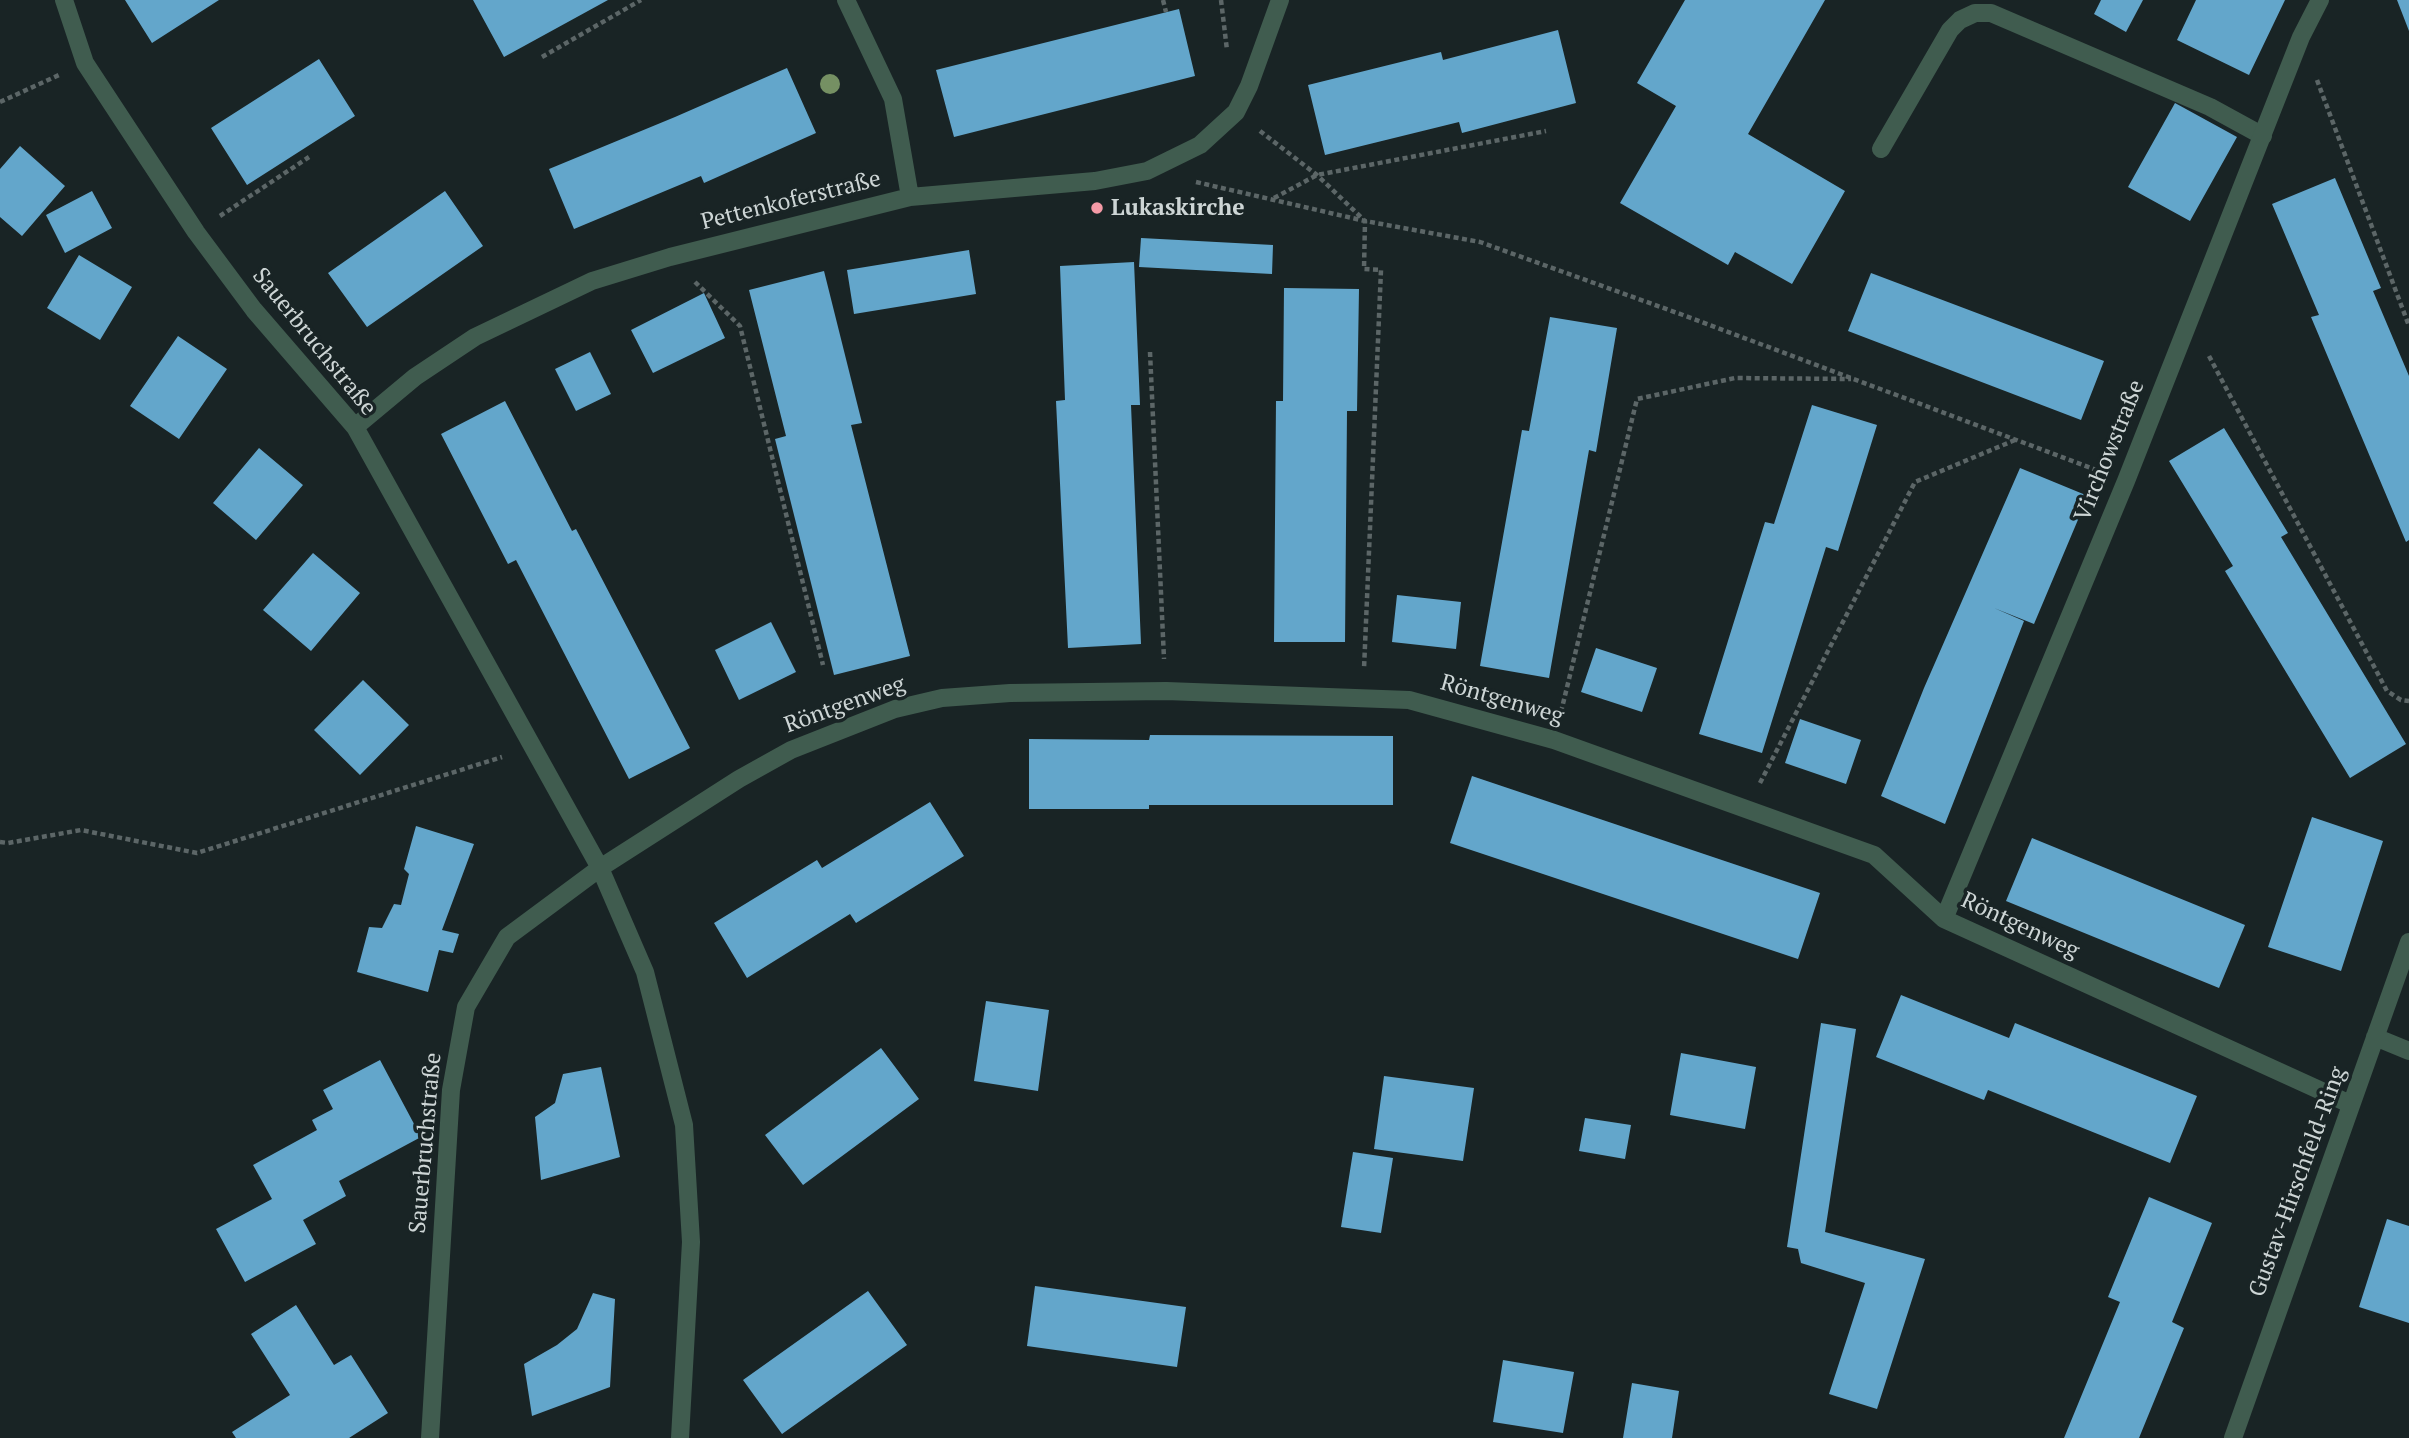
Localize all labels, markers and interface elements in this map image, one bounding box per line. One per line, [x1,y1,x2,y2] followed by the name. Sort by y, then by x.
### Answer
[698,165,884,237] street label: Pettenkoferstraße
[1111,194,1244,222] place label: Lukaskirche
[1089,200,1105,216] marker: Lukaskirche
[246,263,382,421] street label: Sauerbruchstraße
[2069,376,2151,526] street label: Virchowstraße
[1437,669,1567,731] street label: Röntgenweg
[781,670,909,740] street label: Röntgenweg
[1957,887,2083,965] street label: Röntgenweg
[404,1051,448,1235] street label: Sauerbruchstraße
[2244,1063,2352,1301] street label: Gustav-Hirschfeld-Ring

